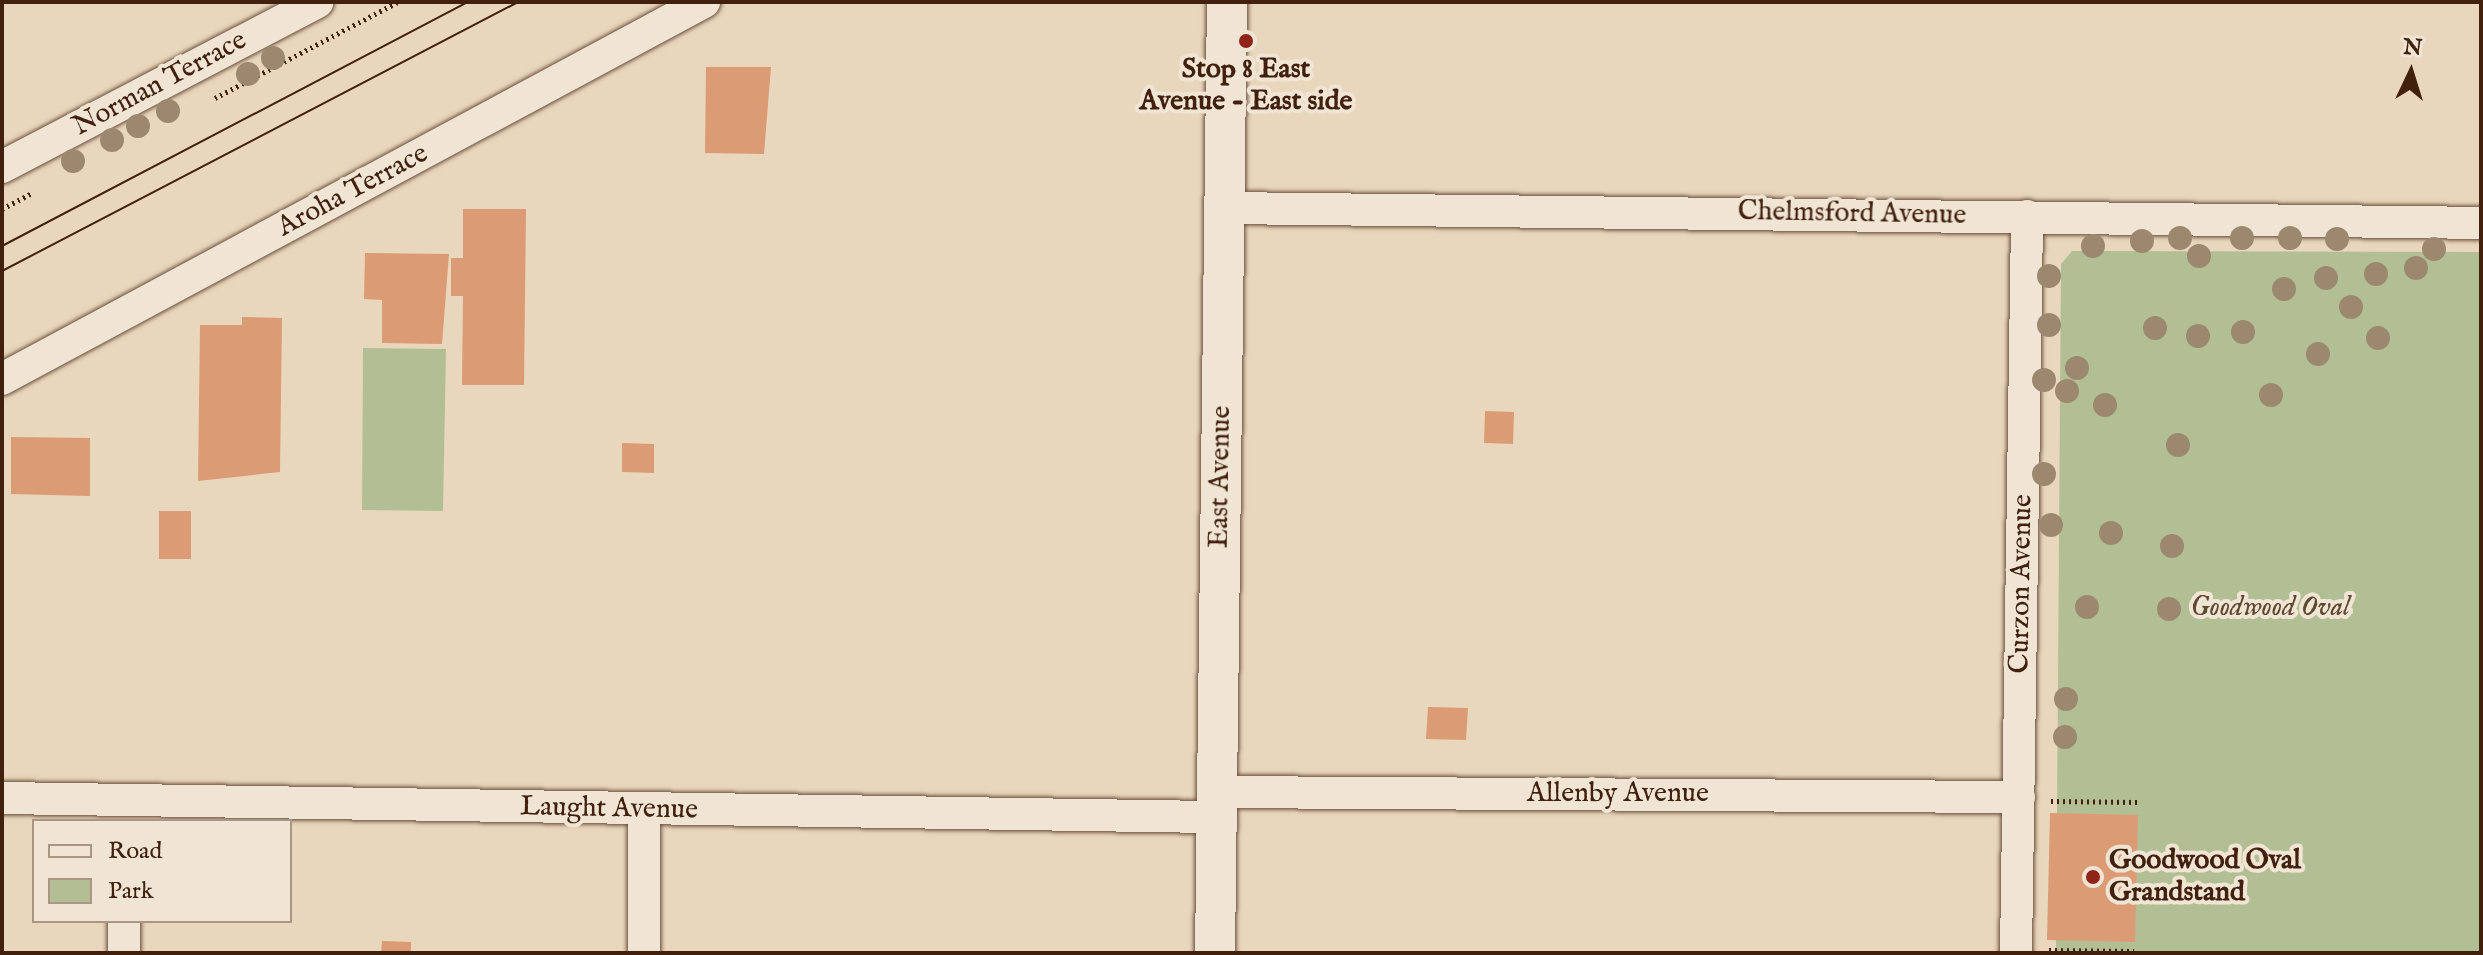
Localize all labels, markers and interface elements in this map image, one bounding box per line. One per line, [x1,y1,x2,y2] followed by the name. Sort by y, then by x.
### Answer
[67,24,253,144] street label: Norman Terrace
[1237,32,1255,50] marker: Stop 8 East Avenue - East side
[2371,32,2451,112] north arrow
[2402,33,2423,63] text: N
[1140,53,1352,119] place label: Stop 8 East Avenue - East side
[272,137,434,245] street label: Aroha Terrace
[1737,195,1967,233] street label: Chelmsford Avenue
[1203,405,1239,549] street label: East Avenue
[2004,494,2040,674] street label: Curzon Avenue
[2190,591,2350,625] park label: Goodwood Oval
[1527,777,1709,811] street label: Allenby Avenue
[520,791,698,827] street label: Laught Avenue
[32,819,292,923] legend
[108,836,162,867] text: Road
[2109,844,2301,910] place label: Goodwood Oval Grandstand
[2084,868,2102,886] marker: Goodwood Oval Grandstand
[108,876,154,907] text: Park

